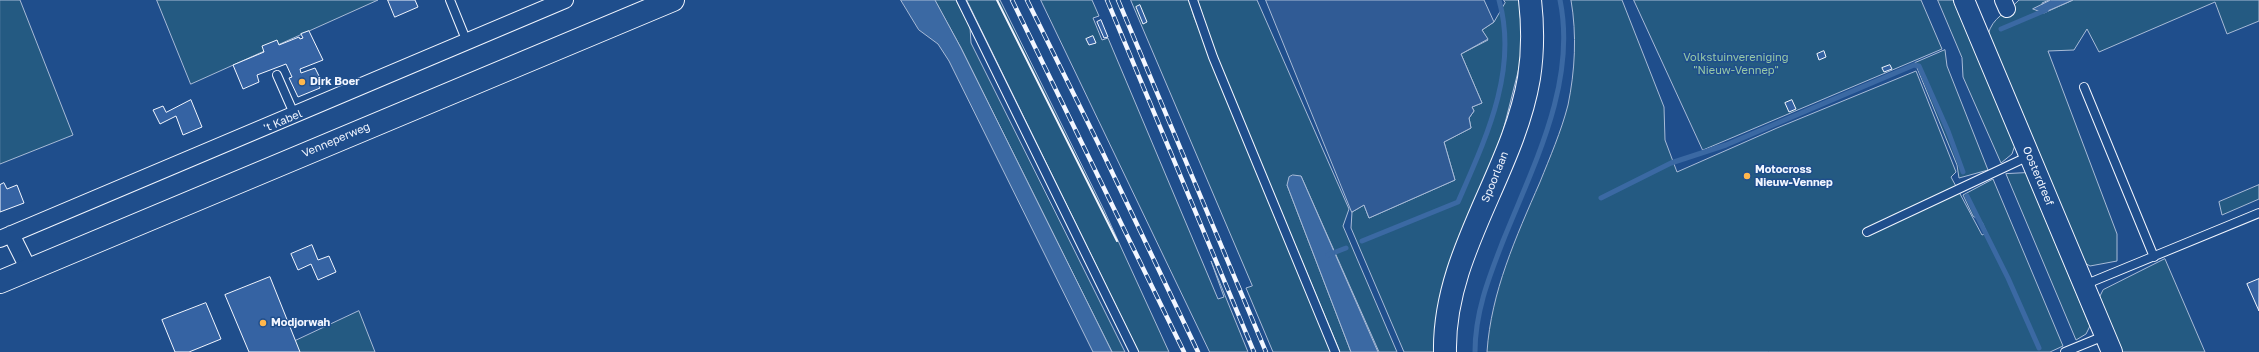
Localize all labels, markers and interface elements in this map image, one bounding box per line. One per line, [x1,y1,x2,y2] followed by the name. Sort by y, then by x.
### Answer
[1683,51,1789,77] park label: Volkstuinvereniging "Nieuw-Vennep"
[310,75,359,89] place label: Dirk Boer
[297,77,307,87] marker: Dirk Boer
[262,107,304,135] street label: 't Kabel
[300,120,372,160] street label: Venneperweg
[2020,144,2056,208] street label: Oosterdreef
[1479,149,1511,205] street label: Spoorlaan
[1755,163,1833,189] place label: Motocross Nieuw-Vennep
[1742,171,1752,181] marker: Motocross Nieuw-Vennep
[271,316,330,330] place label: Modjorwah
[258,318,268,328] marker: Modjorwah

